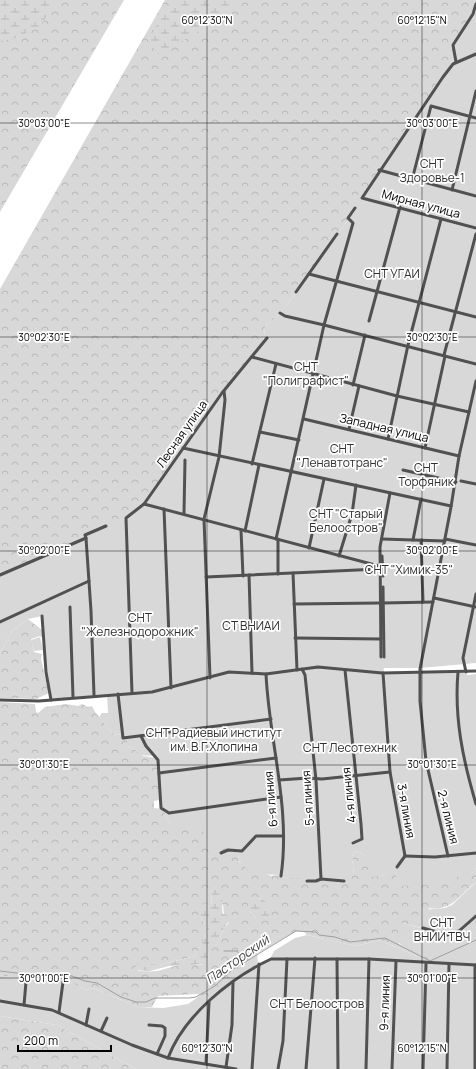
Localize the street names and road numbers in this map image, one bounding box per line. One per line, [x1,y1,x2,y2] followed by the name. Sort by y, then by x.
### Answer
[380,185,462,222] street label: Мирная улица
[152,397,211,471] street label: Лесная улица
[338,409,430,446] street label: Западная улица
[337,767,360,824] street label: 4-я линия
[297,770,318,826] street label: 5-я линия
[260,771,281,828] street label: 6-я линия
[393,782,420,839] street label: 3-я линия
[434,788,463,846] street label: 2-я линия
[375,975,394,1031] street label: 9-я линия

